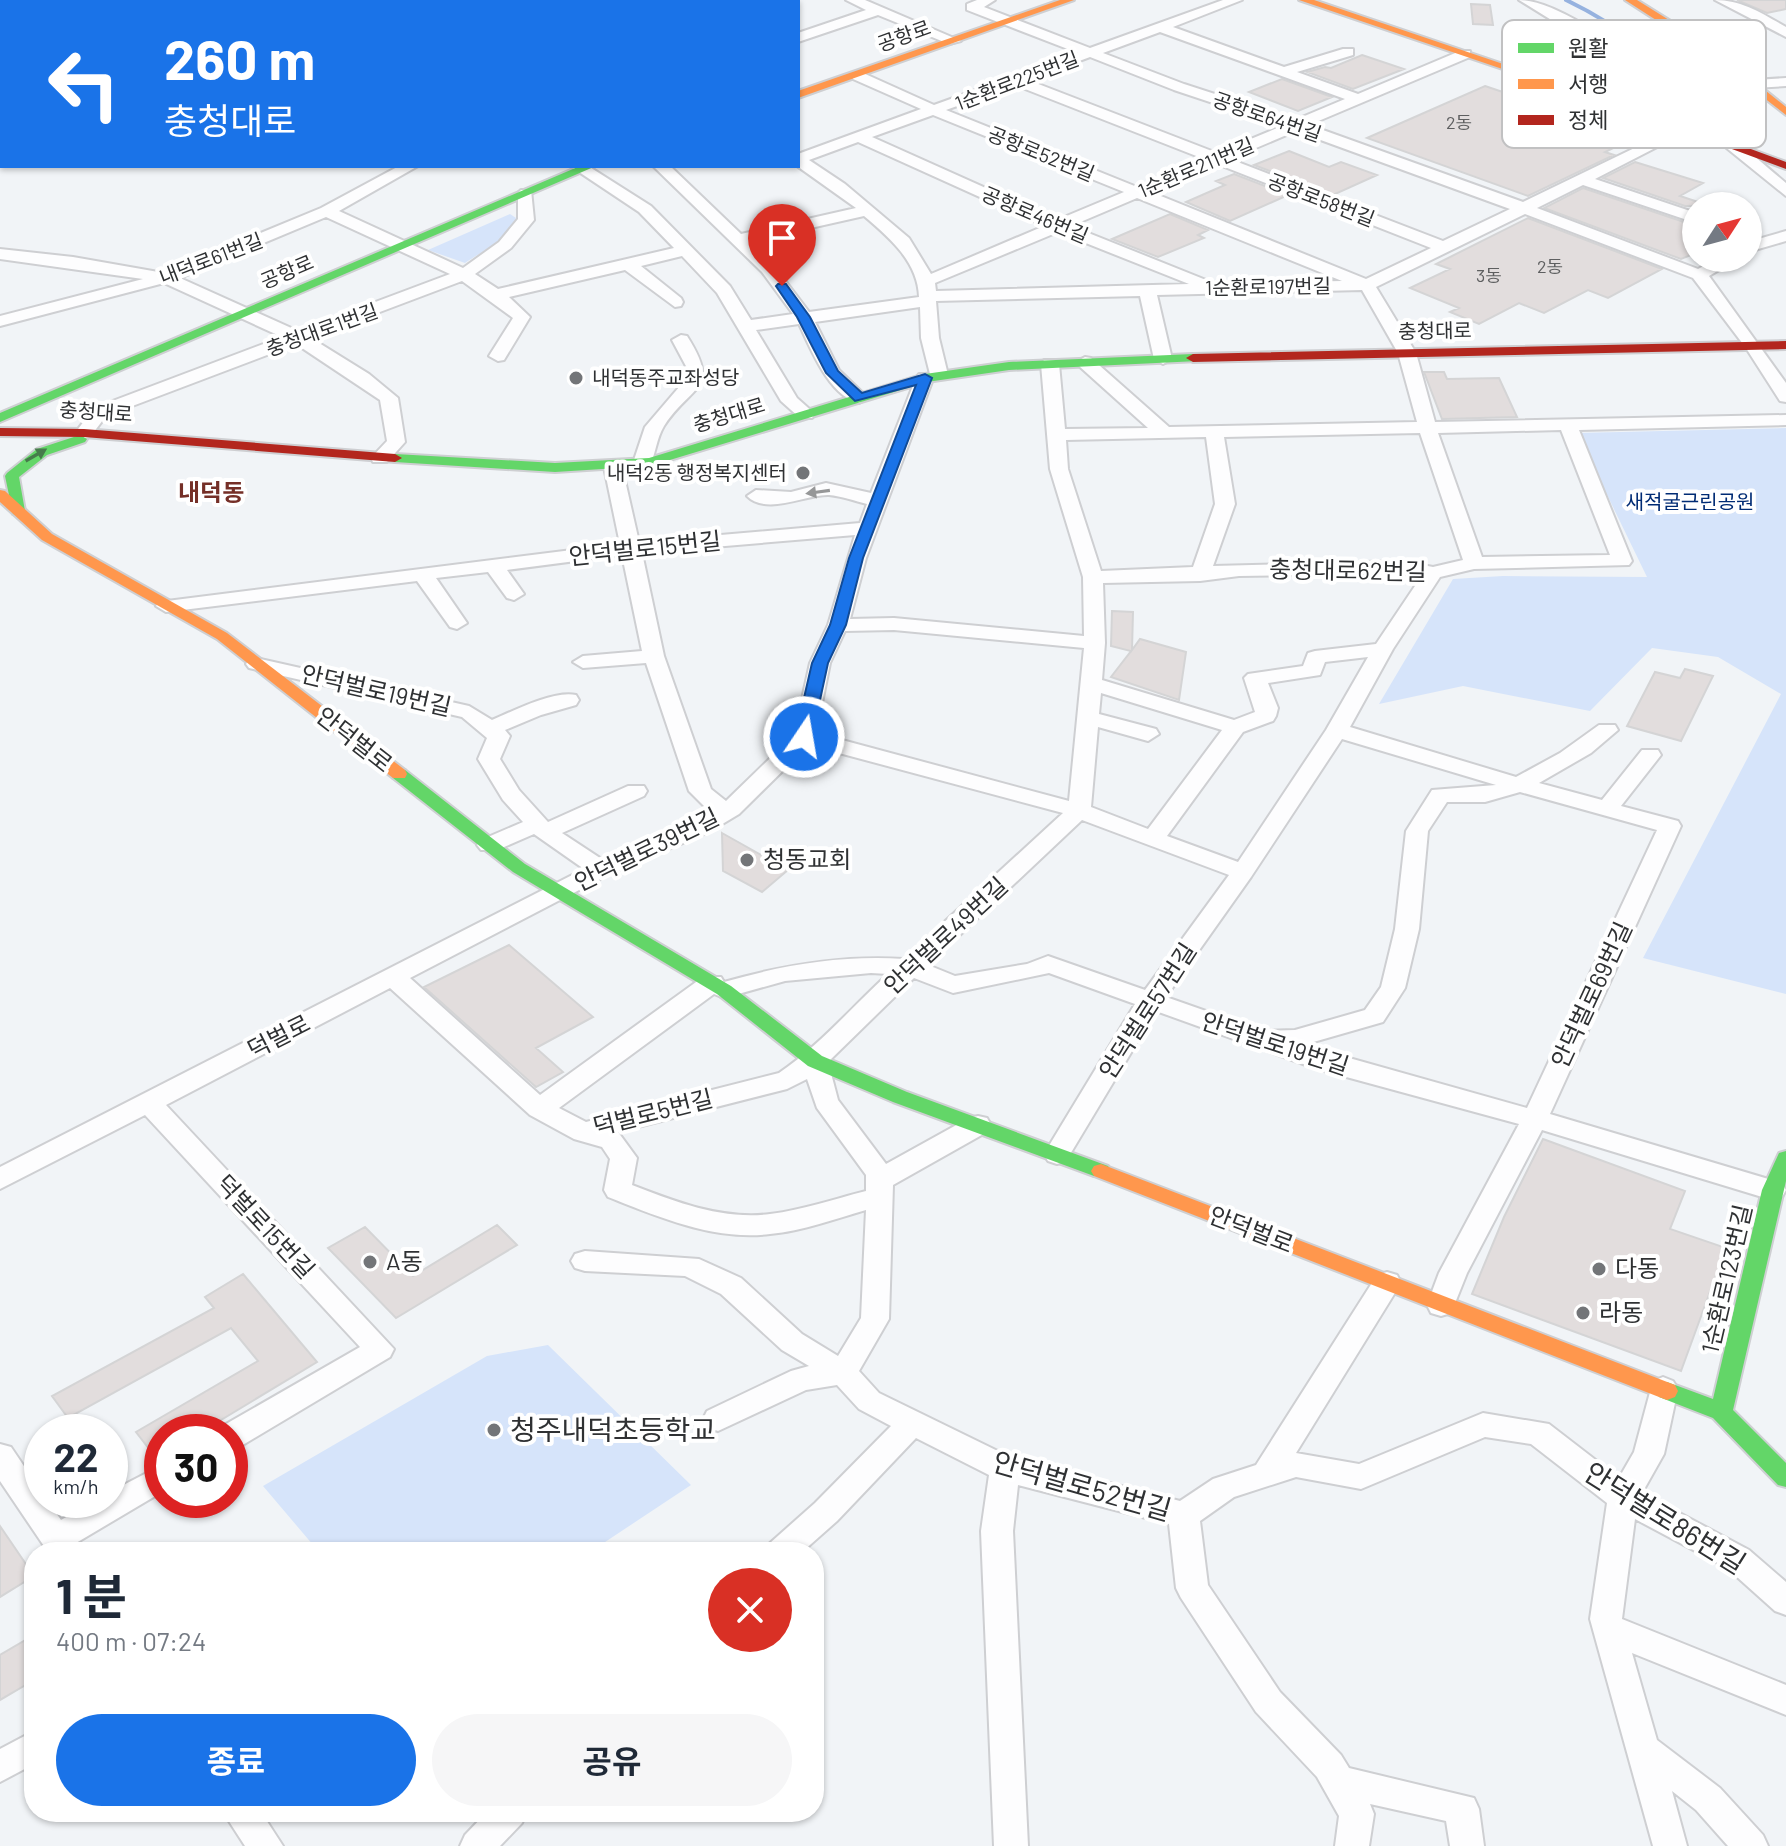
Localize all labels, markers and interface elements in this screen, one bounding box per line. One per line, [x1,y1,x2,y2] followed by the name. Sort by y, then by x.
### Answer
[874,14,934,56] street label: 공항로
[1502,20,1766,148] legend
[164,24,315,91] text: 260 m
[32,32,136,136] icon: left
[1568,34,1608,60] text: 원활
[951,45,1082,115] street label: 1순환로225번길
[1568,70,1608,96] text: 서행
[1210,86,1325,146] street label: 공항로64번길
[164,98,296,141] text: 충청대로
[1568,106,1608,132] text: 정체
[1446,111,1472,133] house number: 2동
[984,121,1098,185] street label: 공항로52번길
[1134,132,1257,202] street label: 1순환로211번길
[1264,168,1378,230] street label: 공항로58번길
[979,181,1092,247] street label: 공항로46번길
[1682,192,1762,272] north arrow
[1682,192,1762,272] map controls
[748,204,816,286] pin
[760,216,804,260] icon: arrive
[155,227,266,289] street label: 내덕로61번길
[257,249,317,293] street label: 공항로
[1537,255,1563,277] house number: 2동
[1476,264,1502,286] house number: 3동
[1205,273,1331,299] street label: 1순환로197번길
[262,298,381,360] street label: 충청대로1번길
[1398,317,1472,343] street label: 충청대로
[592,365,739,389] place label: 내덕동주교좌성당
[567,369,585,387] marker: 내덕동주교좌성당
[690,392,767,436] street label: 충청대로
[59,396,134,426] street label: 충청대로
[25,448,47,462] one-way arrow
[607,460,787,484] place label: 내덕2동 행정복지센터
[794,464,812,482] marker: 내덕2동 행정복지센터
[178,477,244,506] district label: 내덕동
[806,486,831,499] one-way arrow
[1626,489,1754,513] park label: 새적굴근린공원
[567,525,723,570] street label: 안덕벌로15번길
[1269,554,1427,585] street label: 충청대로62번길
[298,658,454,721] street label: 안덕벌로19번길
[762,695,846,779] position arrow
[311,700,399,777] street label: 안덕벌로
[569,801,723,896] street label: 안덕벌로39번길
[763,844,851,873] place label: 청동교회
[738,851,756,869] marker: 청동교회
[877,870,1013,999] street label: 안덕벌로49번길
[1544,917,1637,1072] street label: 안덕벌로69번길
[1092,937,1201,1084] street label: 안덕벌로57번길
[1198,1005,1353,1080] street label: 안덕벌로19번길
[242,1008,314,1064] street label: 덕벌로
[590,1083,716,1140] street label: 덕벌로5번길
[211,1168,321,1284] street label: 덕벌로15번길
[1205,1199,1298,1258] street label: 안덕벌로
[1694,1201,1757,1356] street label: 1순환로123번길
[386,1246,423,1275] place label: A동
[361,1253,379,1271] marker: A동
[1615,1253,1659,1282] place label: 다동
[1590,1260,1608,1278] marker: 다동
[1599,1297,1643,1326] place label: 라동
[1574,1304,1592,1322] marker: 라동
[510,1412,716,1446] place label: 청주내덕초등학교
[144,1414,248,1518] speed limit sign: 30
[485,1421,503,1439] marker: 청주내덕초등학교
[54,1432,98,1480] text: 22
[989,1443,1175,1527] street label: 안덕벌로52번길
[1579,1454,1752,1580] street label: 안덕벌로86번길
[53,1474,99,1498] text: km/h
[56,1566,127,1624] text: 1 분
[708,1568,792,1652] button: close
[56,1625,206,1656] text: 400 m · 07:24
[56,1714,416,1806] button: 종료
[432,1714,792,1806] button: 공유

